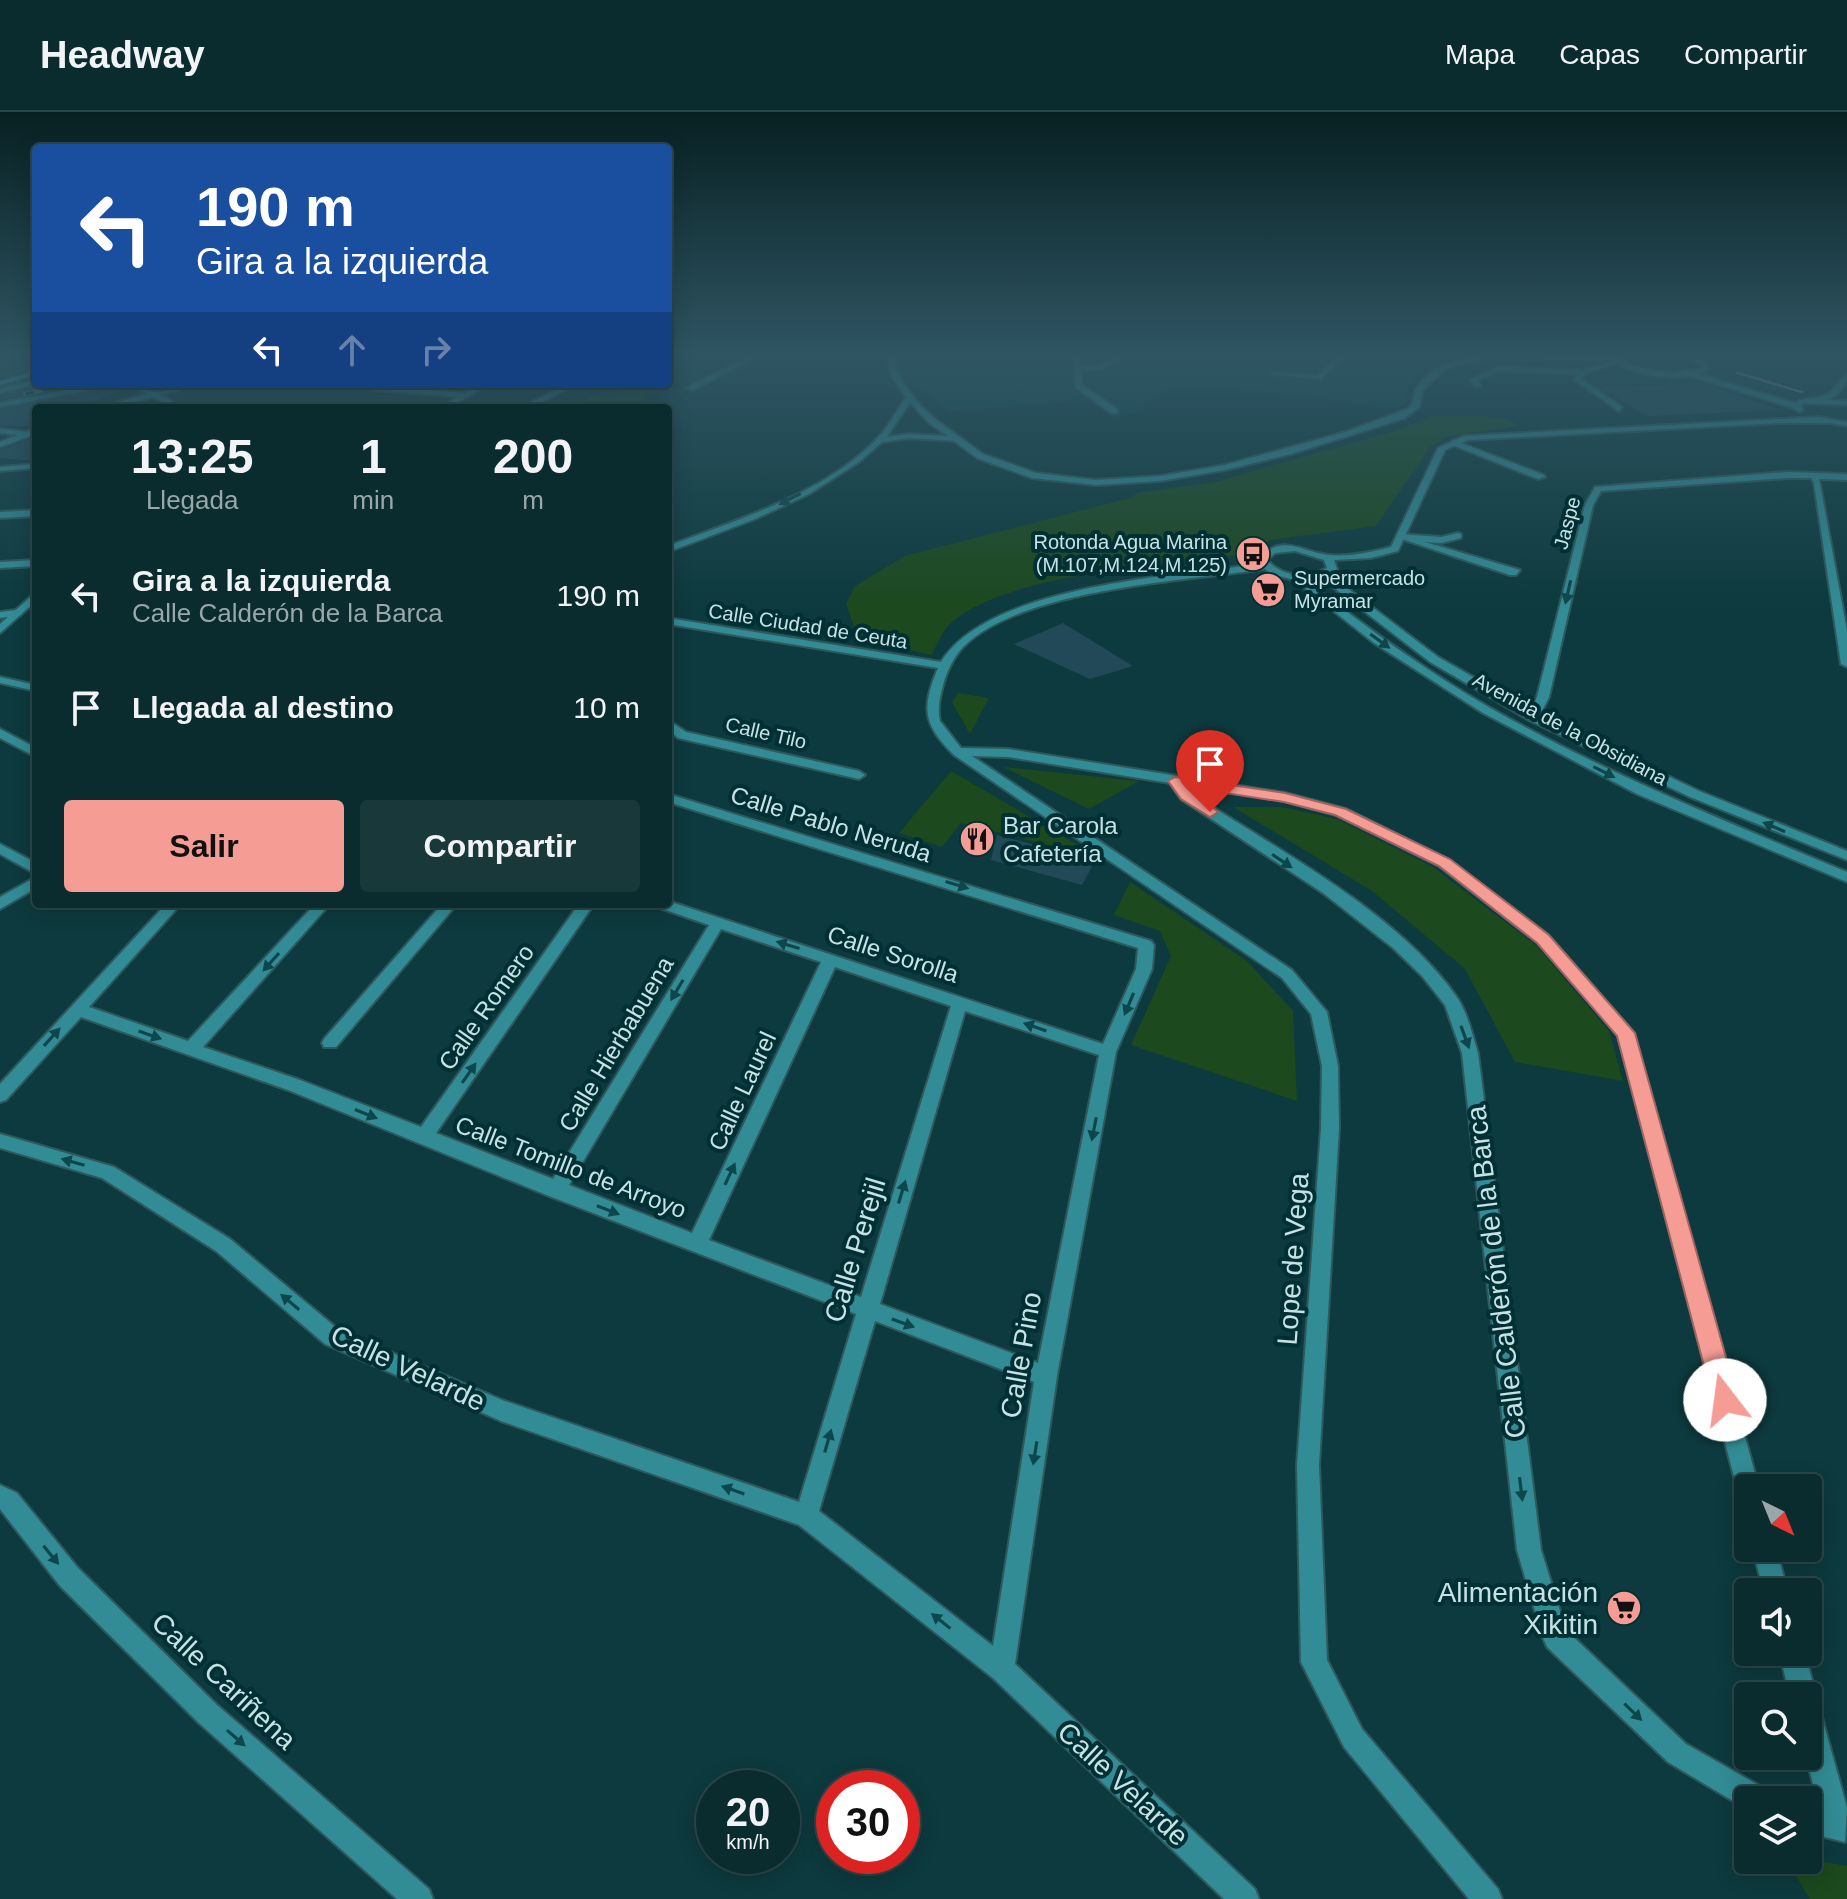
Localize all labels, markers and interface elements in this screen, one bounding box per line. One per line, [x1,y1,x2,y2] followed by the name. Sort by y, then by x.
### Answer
[40,34,205,76] text: Headway
[1445,39,1515,70] text: Mapa
[1559,39,1640,70] text: Capas
[1684,39,1807,70] text: Compartir
[196,175,355,238] text: 190 m
[64,176,168,280] icon: left
[196,241,488,282] text: Gira a la izquierda
[246,328,290,372] icon: left
[330,328,374,372] icon: ahead
[414,328,458,372] icon: right
[131,430,254,483] text: 13:25
[360,430,387,483] text: 1
[493,430,573,483] text: 200
[146,485,238,515] text: Llegada
[352,485,394,515] text: min
[522,485,544,515] text: m
[779,492,802,506] one-way arrow
[1549,494,1585,552] street label: Jaspe
[1034,531,1228,576] place label: Rotonda Agua Marina (M.107,M.124,M.125)
[1234,535,1272,573] bus stop icon: Rotonda Agua Marina (M.107,M.124,M.125)
[132,564,390,597] text: Gira a la izquierda
[1294,567,1425,612] place label: Supermercado Myramar
[1249,571,1287,609] supermarket icon: Supermercado Myramar
[64,574,108,618] icon: left
[557,579,640,612] text: 190 m
[1561,580,1574,605] one-way arrow
[132,598,443,628] text: Calle Calderón de la Barca
[707,599,910,653] street label: Calle Ciudad de Ceuta
[1369,633,1390,649] one-way arrow
[1469,668,1671,790] street label: Avenida de la Obsidiana
[64,686,108,730] icon: arrive
[132,691,394,724] text: Llegada al destino
[573,691,640,724] text: 10 m
[723,713,809,753] street label: Calle Tilo
[1176,730,1244,812] pin
[1188,742,1232,786] icon: arrive
[1593,765,1616,779] one-way arrow
[728,781,935,868] street label: Calle Pablo Neruda
[64,800,344,892] button: Salir
[360,800,640,892] button: Compartir
[1003,812,1118,867] place label: Bar Carola Cafetería
[958,820,996,858] restaurant icon: Bar Carola Cafetería
[1762,821,1786,834] one-way arrow
[1271,853,1292,868] one-way arrow
[946,879,970,892] one-way arrow
[824,920,962,988] street label: Calle Sorolla
[775,938,799,951] one-way arrow
[433,939,539,1075] street label: Calle Romero
[553,951,679,1136] street label: Calle Hierbabuena
[262,952,280,971] one-way arrow
[670,979,684,1001] one-way arrow
[1122,992,1135,1016] one-way arrow
[1022,1020,1046,1032] one-way arrow
[1459,1026,1471,1050] one-way arrow
[42,1027,60,1046] one-way arrow
[703,1027,781,1155] street label: Calle Laurel
[138,1030,162,1042] one-way arrow
[461,1063,476,1084] one-way arrow
[1460,1104,1532,1440] street label: Calle Calderón de la Barca
[354,1108,378,1121] one-way arrow
[452,1110,690,1224] street label: Calle Tomillo de Arroyo
[1087,1117,1099,1142] one-way arrow
[61,1155,85,1168] one-way arrow
[723,1162,737,1185] one-way arrow
[1272,1171,1315,1346] street label: Lope de Vega
[818,1174,892,1326] street label: Calle Perejil
[896,1179,909,1203] one-way arrow
[596,1204,620,1217] one-way arrow
[995,1289,1047,1421] street label: Calle Pino
[280,1294,300,1311] one-way arrow
[891,1317,915,1329] one-way arrow
[326,1319,490,1417] street label: Calle Velarde
[1683,1358,1767,1442] position arrow
[822,1429,835,1453] one-way arrow
[1028,1441,1041,1466] one-way arrow
[1734,1474,1822,1562] north arrow
[1734,1474,1822,1874] map controls
[1515,1477,1528,1502] one-way arrow
[720,1484,744,1496] one-way arrow
[43,1545,59,1565] one-way arrow
[1438,1577,1598,1640] place label: Alimentación Xikitin
[1734,1578,1822,1666] button: sound
[1605,1589,1643,1627] supermarket icon: Alimentación Xikitin
[146,1607,303,1756] street label: Calle Cariñena
[931,1614,951,1630] one-way arrow
[1734,1682,1822,1770] button: search
[1624,1702,1643,1720] one-way arrow
[1052,1716,1194,1852] street label: Calle Velarde
[225,1729,245,1746] one-way arrow
[816,1770,920,1874] speed limit sign: 30
[1734,1786,1822,1874] button: layers
[726,1790,770,1834] text: 20
[726,1831,770,1853] text: km/h

